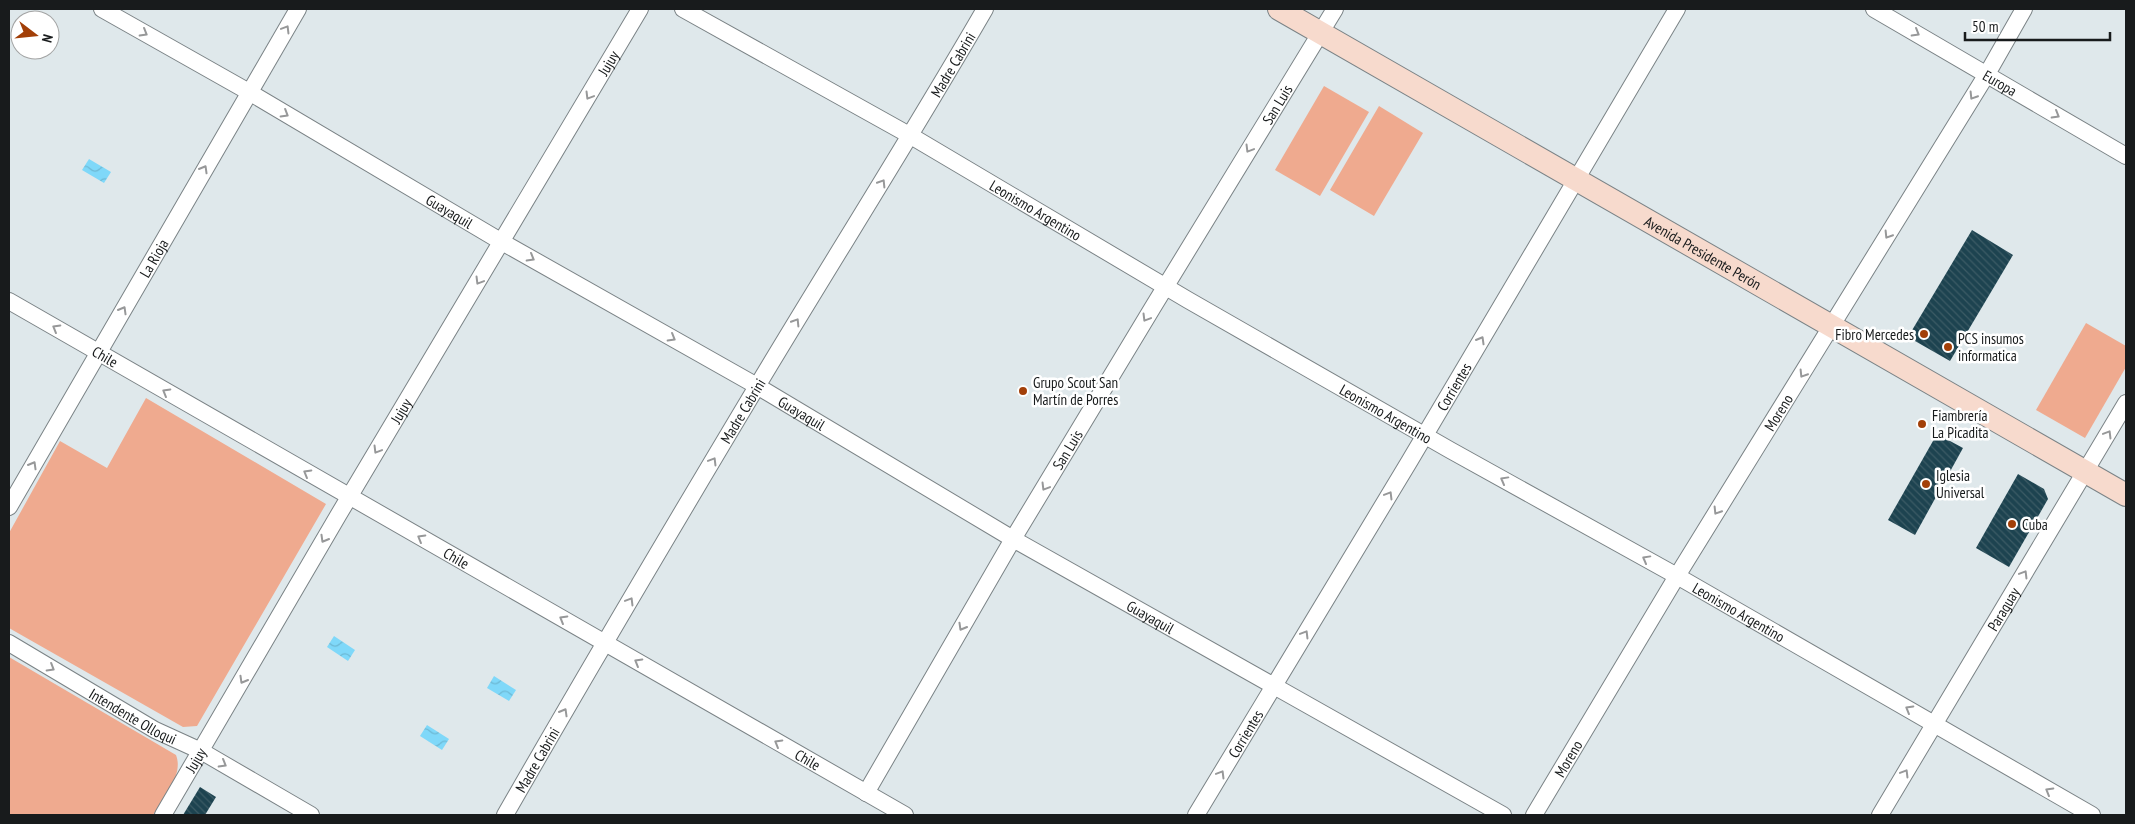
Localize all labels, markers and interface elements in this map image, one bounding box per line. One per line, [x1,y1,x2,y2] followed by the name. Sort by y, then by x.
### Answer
[10,10,60,60] north arrow
[1965,10,2110,42] scale bar
[1972,17,1998,36] text: 50 m
[280,25,290,34] one-way arrow
[139,26,148,36] one-way arrow
[1911,27,1920,37] one-way arrow
[926,29,979,100] street label: Madre Cabrini
[38,32,57,45] text: N
[593,47,623,79] street label: Jujuy
[1980,65,2020,100] street label: Europa
[1257,81,1296,128] street label: San Luis
[585,90,595,99] one-way arrow
[1970,91,1979,100] one-way arrow
[279,107,288,117] one-way arrow
[2051,109,2060,119] one-way arrow
[1245,143,1255,152] one-way arrow
[198,166,208,175] one-way arrow
[987,175,1085,244] street label: Leonismo Argentino
[875,180,885,189] one-way arrow
[423,190,477,232] street label: Guayaquil
[1641,211,1765,293] street label: Avenida Presidente Perón
[1885,229,1894,239] one-way arrow
[135,235,172,281] street label: La Rioja
[525,252,534,262] one-way arrow
[475,275,485,284] one-way arrow
[116,306,126,315] one-way arrow
[1143,312,1153,321] one-way arrow
[790,318,800,327] one-way arrow
[52,324,61,334] one-way arrow
[1835,325,1914,344] place label: Fibro Mercedes
[1918,328,1930,340] marker: Fibro Mercedes
[1958,329,2024,365] place label: PCS insumos informatica
[667,332,676,342] one-way arrow
[1474,337,1484,346] one-way arrow
[89,341,121,371] street label: Chile
[1942,341,1954,353] marker: PCS insumos informatica
[1432,359,1475,414] street label: Corrientes
[1800,368,1809,377] one-way arrow
[1033,373,1118,409] place label: Grupo Scout San Martín de Porres
[716,375,769,446] street label: Madre Cabrini
[1336,379,1435,447] street label: Leonismo Argentino
[1017,385,1029,397] marker: Grupo Scout San Martín de Porres
[163,388,172,398] one-way arrow
[1760,390,1797,434] street label: Moreno
[775,391,829,434] street label: Guayaquil
[385,395,415,427] street label: Jujuy
[1932,406,1988,442] place label: Fiambrería La Picadita
[1916,418,1928,430] marker: Fiambrería La Picadita
[1048,426,1086,473] street label: San Luis
[2101,431,2111,440] one-way arrow
[374,445,384,454] one-way arrow
[706,457,716,466] one-way arrow
[27,461,37,470] one-way arrow
[1936,466,1985,502] place label: Iglesia Universal
[303,469,312,479] one-way arrow
[1501,476,1510,486] one-way arrow
[1920,478,1932,490] marker: Iglesia Universal
[1041,481,1051,490] one-way arrow
[1382,492,1392,501] one-way arrow
[1714,506,1723,515] one-way arrow
[2022,515,2048,534] place label: Cuba
[2006,518,2018,530] marker: Cuba
[321,534,331,543] one-way arrow
[418,535,427,545] one-way arrow
[440,543,473,573] street label: Chile
[1643,555,1652,565] one-way arrow
[2018,570,2028,579] one-way arrow
[1690,578,1788,646] street label: Leonismo Argentino
[1983,584,2023,634] street label: Paraguay
[1124,596,1178,638] street label: Guayaquil
[623,597,633,606] one-way arrow
[559,615,568,625] one-way arrow
[959,622,969,631] one-way arrow
[1299,631,1308,640] one-way arrow
[634,658,643,668] one-way arrow
[45,662,54,672] one-way arrow
[239,674,249,683] one-way arrow
[86,684,180,748] street label: Intendente Olloqui
[1223,706,1267,761] street label: Corrientes
[1905,706,1914,716] one-way arrow
[558,709,568,718] one-way arrow
[511,724,563,796] street label: Madre Cabrini
[1550,737,1586,780] street label: Moreno
[775,739,784,749] one-way arrow
[180,744,210,776] street label: Jujuy
[792,744,824,774] street label: Chile
[218,757,227,767] one-way arrow
[1215,770,1224,779] one-way arrow
[1898,770,1908,779] one-way arrow
[2046,787,2055,797] one-way arrow

